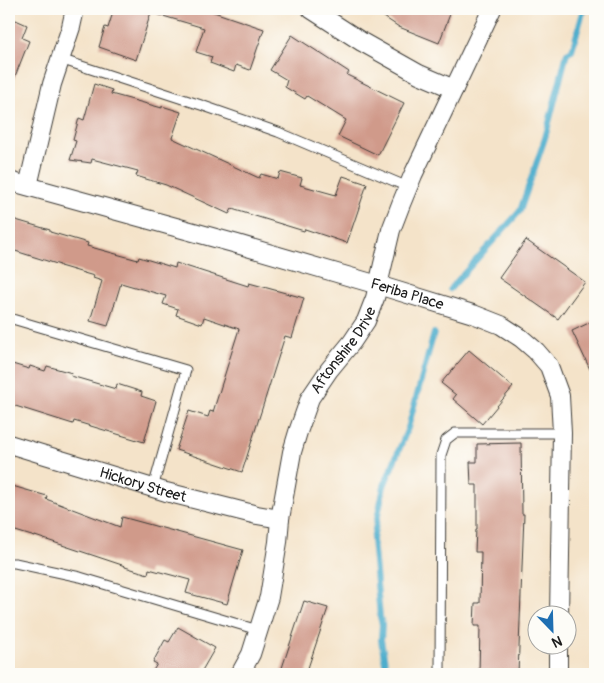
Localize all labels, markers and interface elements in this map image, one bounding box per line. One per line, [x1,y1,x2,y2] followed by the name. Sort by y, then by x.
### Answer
[368,274,447,315] street label: Feriba Place
[307,304,381,397] street label: Aftonshire Drive
[97,463,189,507] street label: Hickory Street
[526,606,576,656] north arrow
[549,632,565,651] text: N

